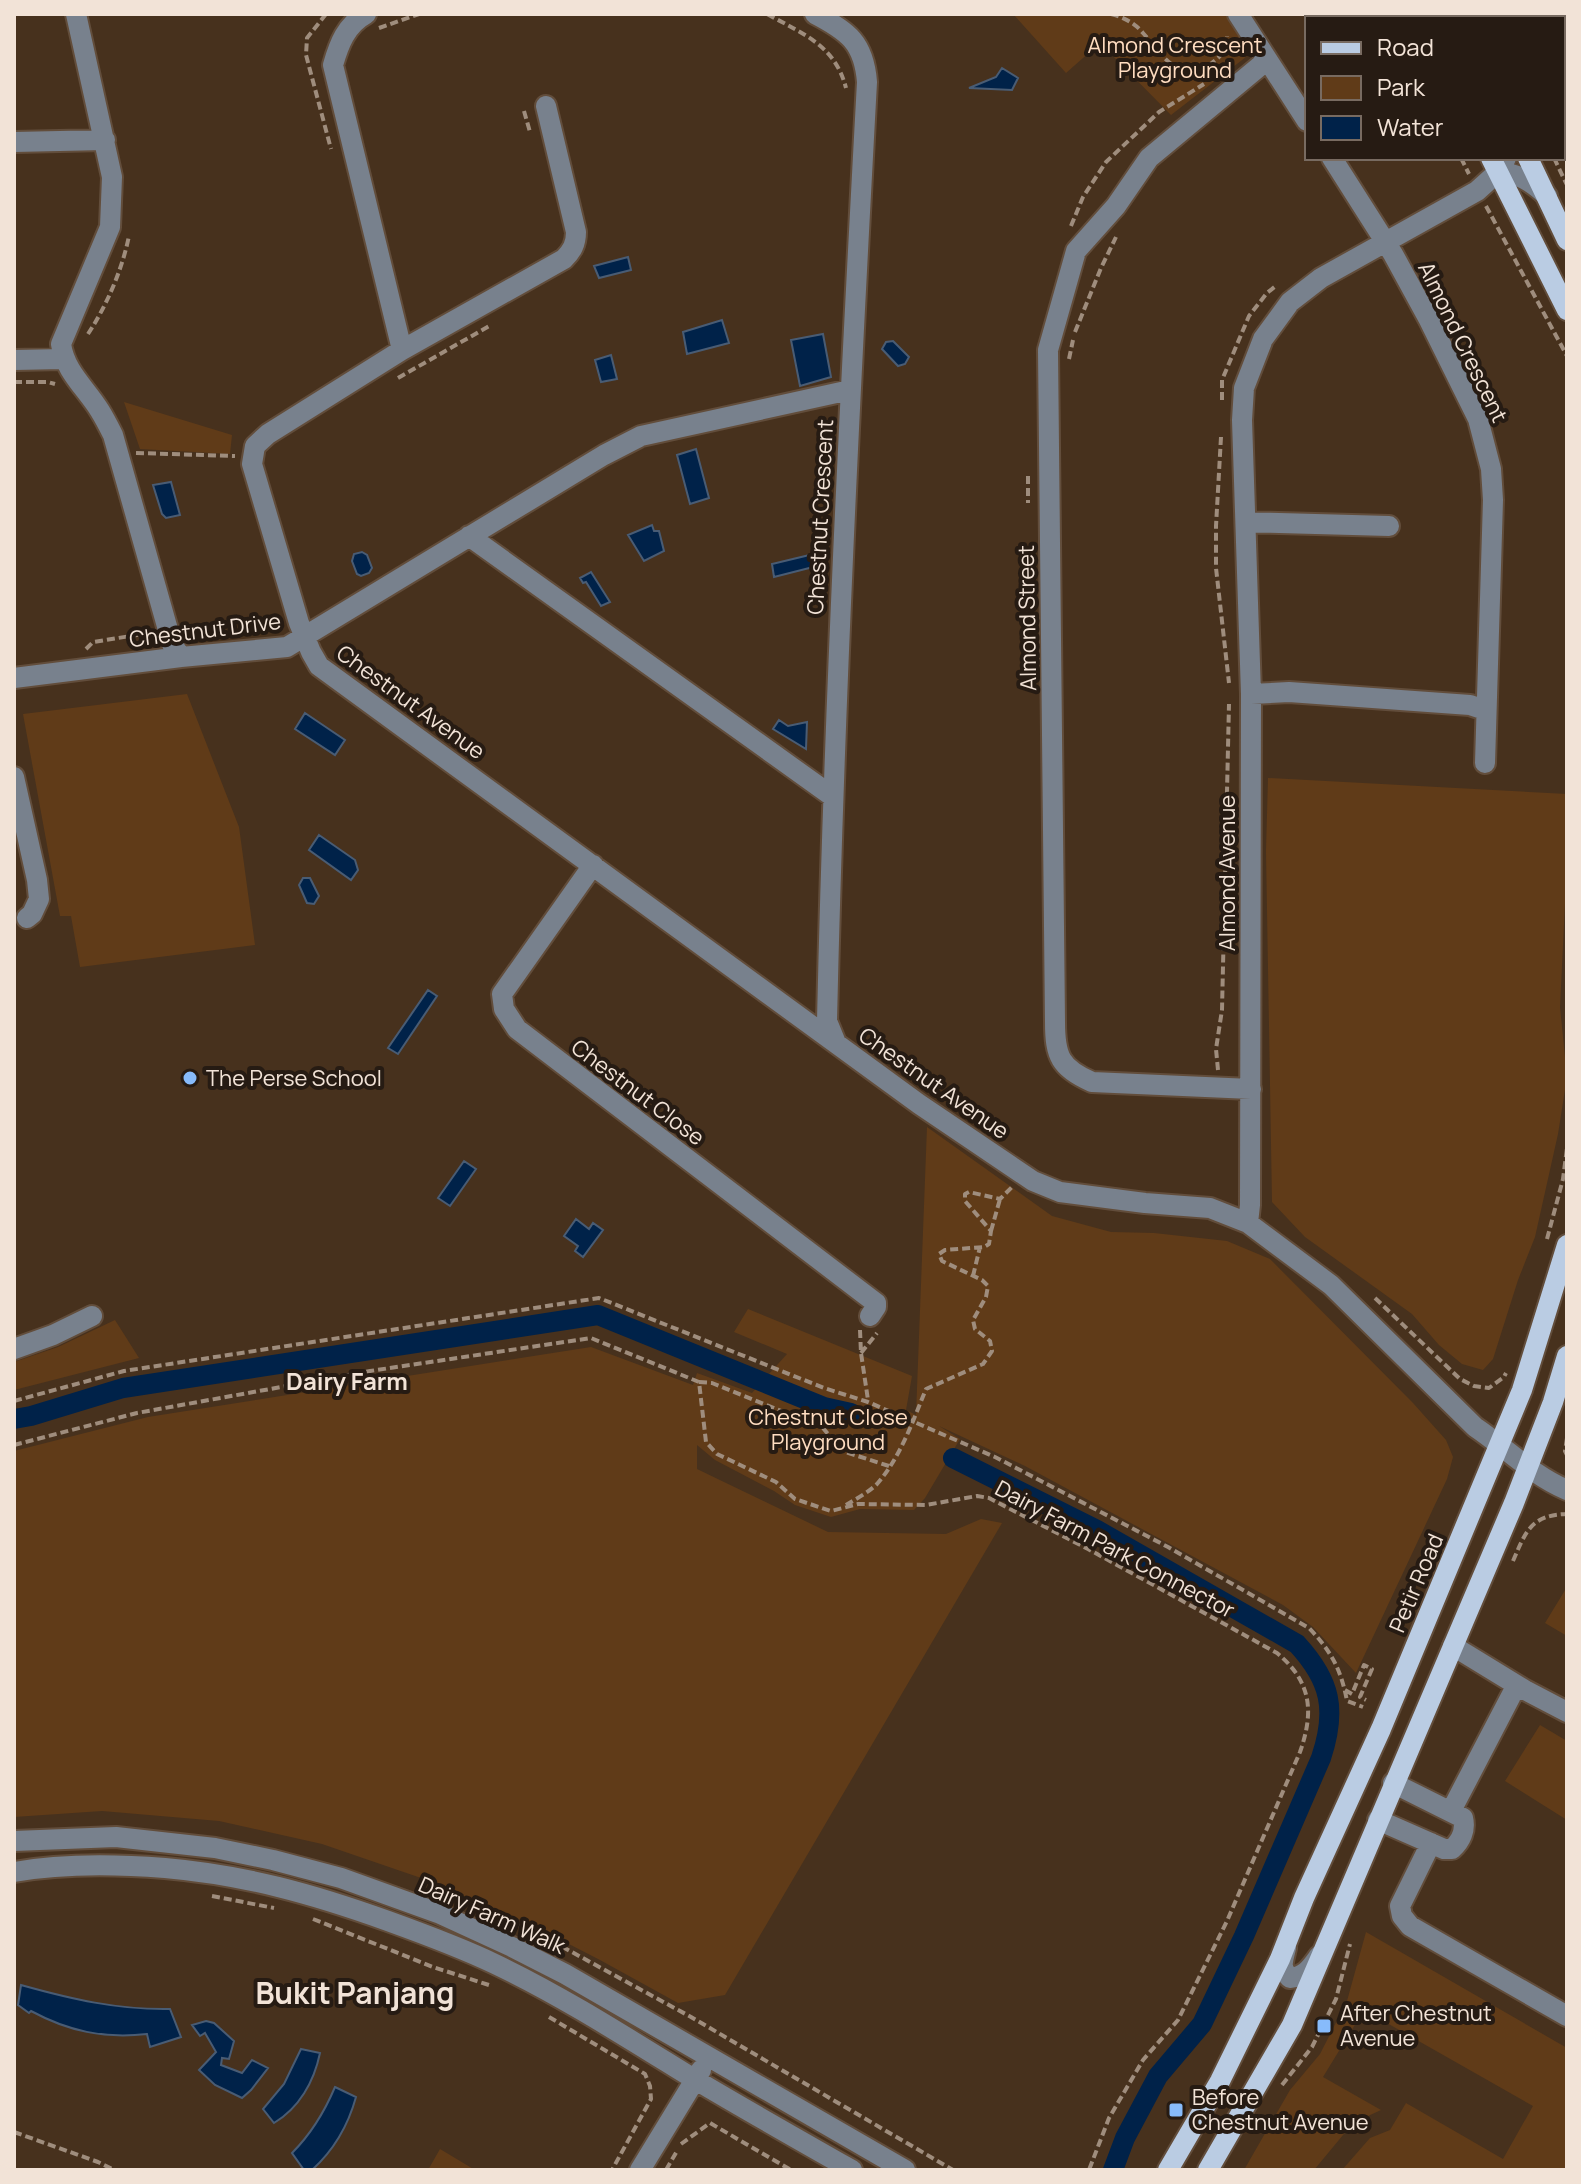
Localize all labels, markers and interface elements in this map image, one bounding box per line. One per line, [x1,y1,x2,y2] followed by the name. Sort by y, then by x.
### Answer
[1305,16,1565,160] legend
[1087,30,1263,85] park label: Almond Crescent Playground
[1377,30,1434,63] text: Road
[1377,70,1426,103] text: Park
[1377,110,1444,143] text: Water
[1411,257,1515,427] street label: Almond Crescent
[800,418,840,615] street label: Chestnut Crescent
[1011,545,1043,691] street label: Almond Street
[127,606,283,654] street label: Chestnut Drive
[331,638,491,766] street label: Chestnut Avenue
[1212,795,1242,951] street label: Almond Avenue
[853,1020,1015,1146] street label: Chestnut Avenue
[565,1032,711,1152] street label: Chestnut Close
[206,1063,382,1093] place label: The Perse School
[181,1069,199,1087] marker: The Perse School
[286,1364,408,1397] district label: Dairy Farm
[748,1402,908,1457] park label: Chestnut Close Playground
[990,1473,1240,1625] street label: Dairy Farm Park Connector
[1382,1529,1450,1637] street label: Petir Road
[414,1869,571,1961] street label: Dairy Farm Walk
[255,1972,455,2013] district label: Bukit Panjang
[1340,1998,1492,2053] place label: After Chestnut Avenue
[1315,2017,1333,2035] marker: After Chestnut Avenue
[1192,2082,1369,2137] place label: Before Chestnut Avenue
[1167,2101,1185,2119] marker: Before Chestnut Avenue

